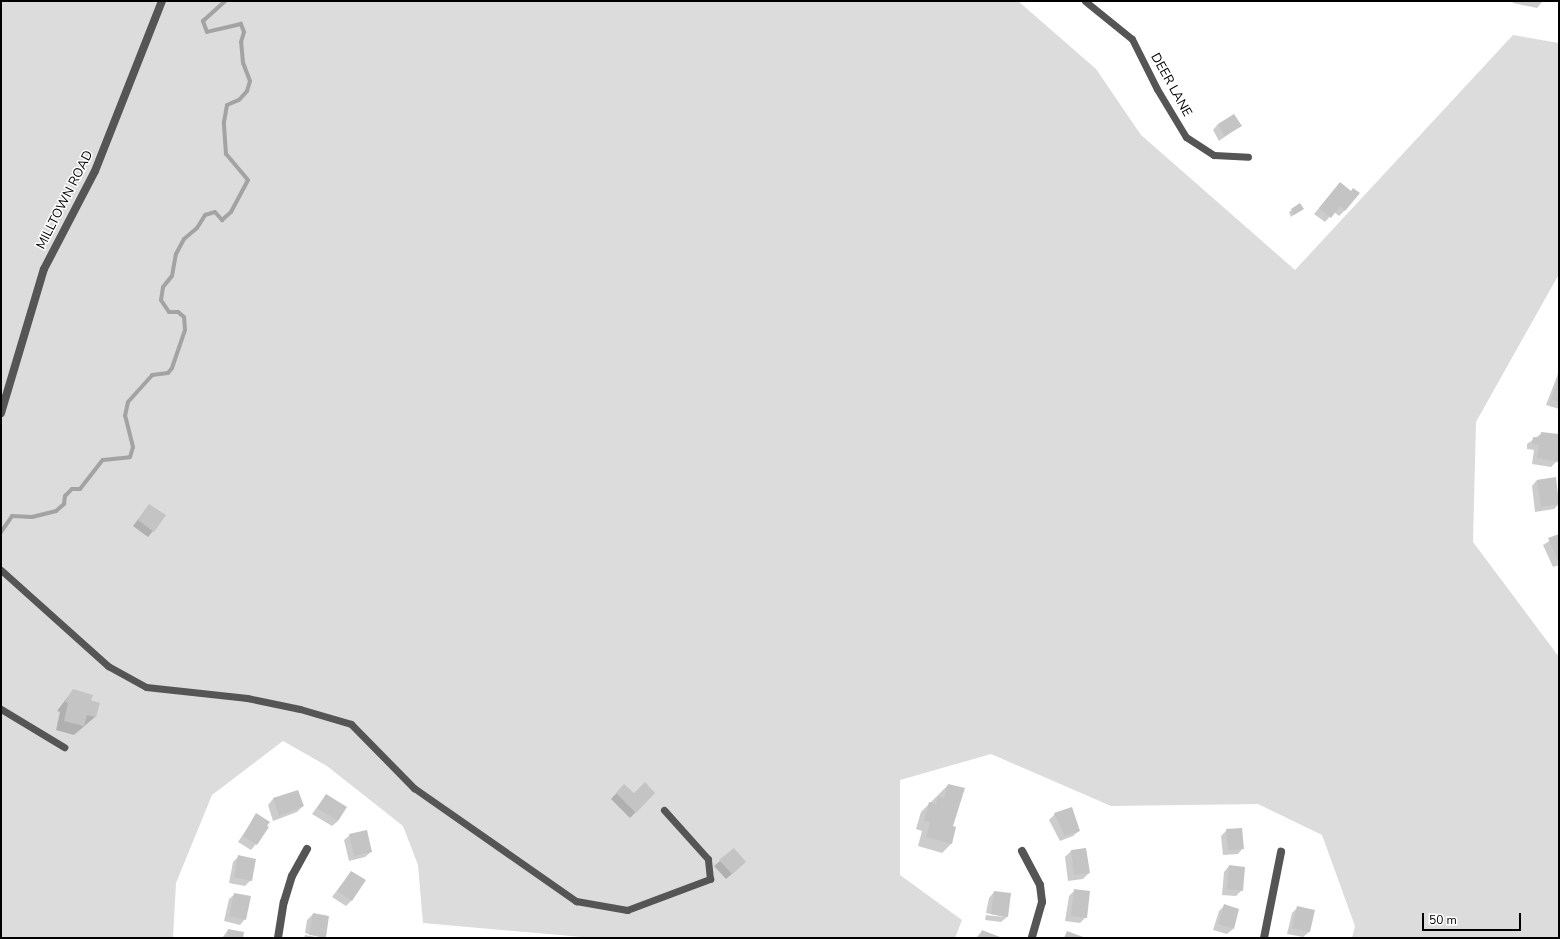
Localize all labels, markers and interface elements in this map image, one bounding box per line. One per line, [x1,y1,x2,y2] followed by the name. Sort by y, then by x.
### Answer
[1147,50,1195,120] street label: DEER LANE
[33,148,97,252] street label: MILLTOWN ROAD
[1424,905,1523,931] scale bar
[1429,912,1457,928] text: 50 m

